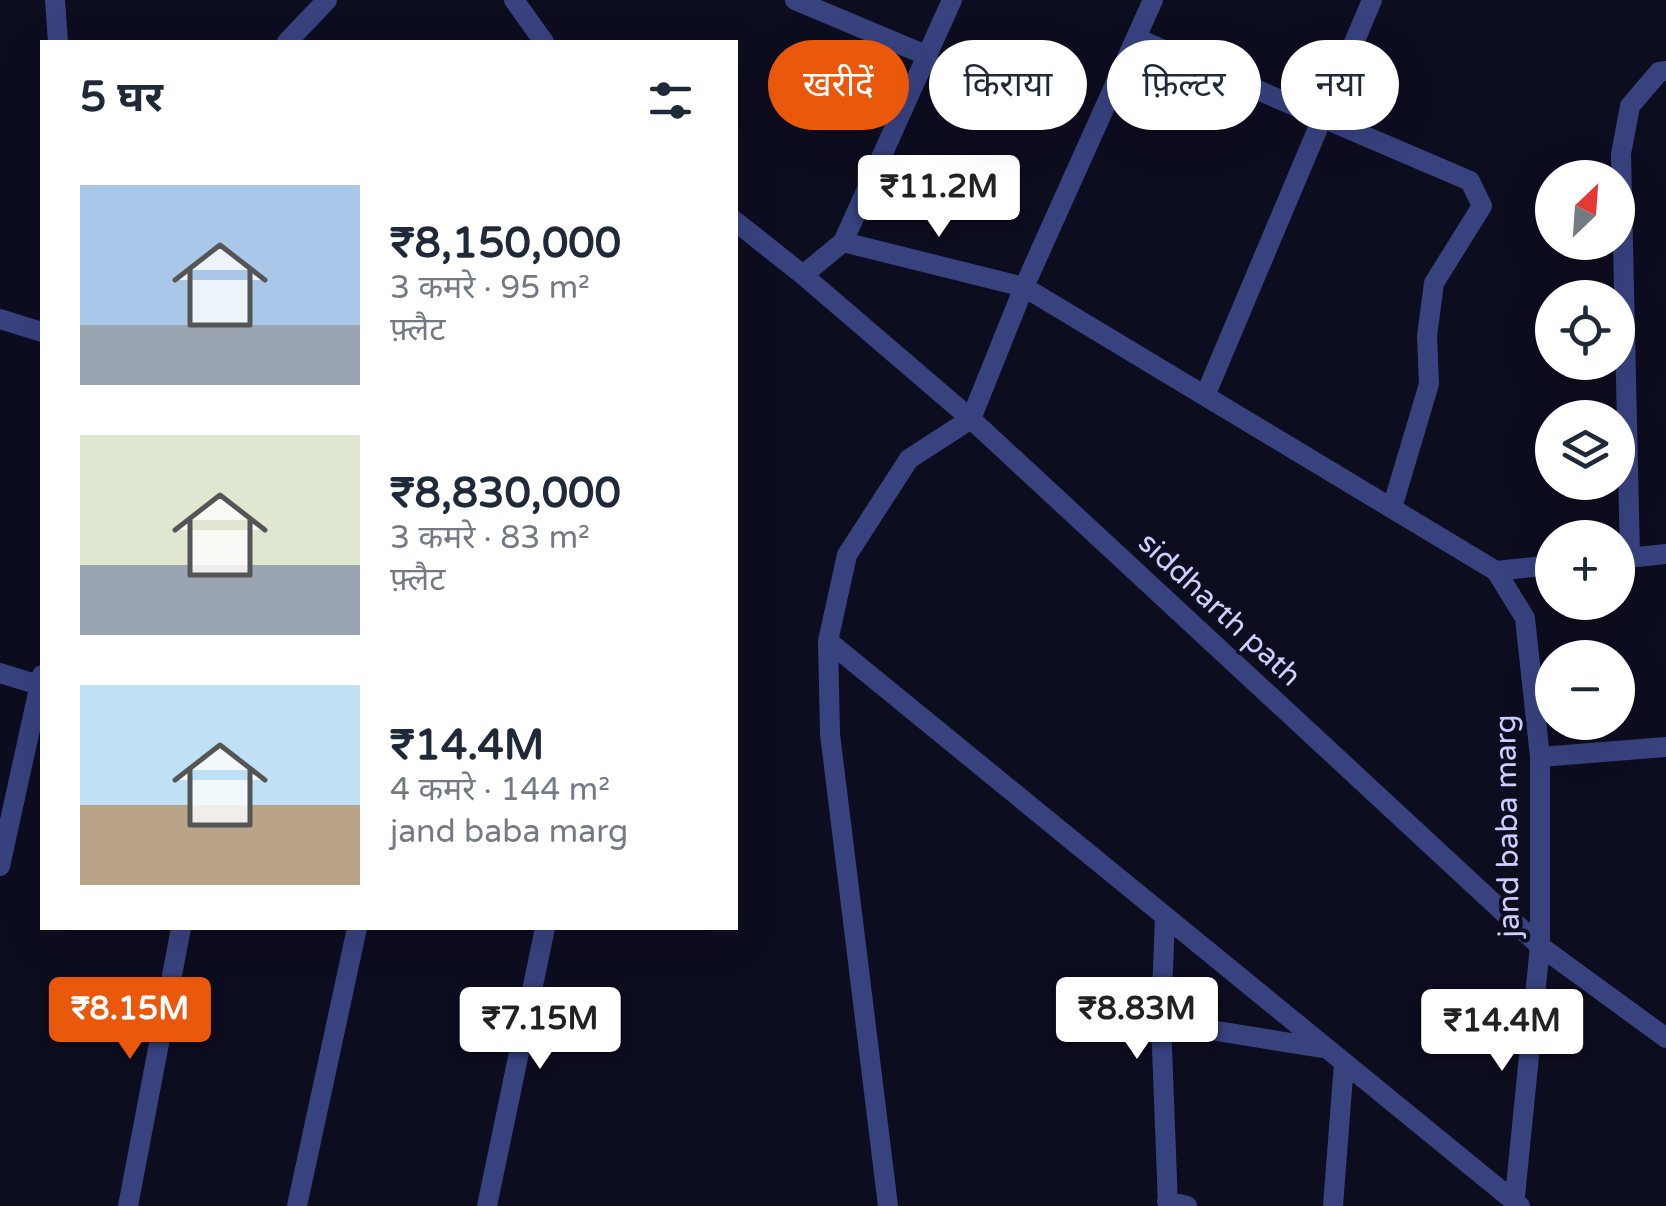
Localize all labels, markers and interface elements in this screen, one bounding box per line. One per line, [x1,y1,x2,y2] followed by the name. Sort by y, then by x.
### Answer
[768,40,909,130] chip: खरीदें
[929,40,1087,130] chip: किराया
[1107,40,1261,130] chip: फ़िल्टर
[1281,40,1399,130] chip: नया
[80,72,163,123] text: 5 घर
[643,73,698,128] icon: filters
[858,155,1020,240] pin: ₹11.2M
[1535,160,1635,260] north arrow
[1535,160,1635,740] map controls
[880,168,998,206] text: ₹11.2M
[390,218,621,269] text: ₹8,150,000
[160,225,280,345] icon: home
[390,269,590,307] text: 3 कमरे · 95 m²
[1535,280,1635,380] button: locate
[390,311,445,349] text: फ़्लैट
[1535,400,1635,500] button: layers
[390,468,621,519] text: ₹8,830,000
[160,475,280,595] icon: home
[390,519,590,557] text: 3 कमरे · 83 m²
[1535,520,1635,620] button: +
[1131,525,1309,694] street label: siddharth path
[390,561,445,599] text: फ़्लैट
[1535,640,1635,740] button: −
[1487,714,1528,940] street label: jand baba marg
[390,720,544,771] text: ₹14.4M
[160,725,280,845] icon: home
[390,771,610,809] text: 4 कमरे · 144 m²
[390,813,628,851] text: jand baba marg
[49,977,211,1062] pin: ₹8.15M
[1056,977,1218,1062] pin: ₹8.83M
[459,987,621,1072] pin: ₹7.15M
[1421,989,1583,1074] pin: ₹14.4M
[71,990,189,1028] text: ₹8.15M
[1078,990,1196,1028] text: ₹8.83M
[482,1000,598,1038] text: ₹7.15M
[1443,1002,1561,1040] text: ₹14.4M

